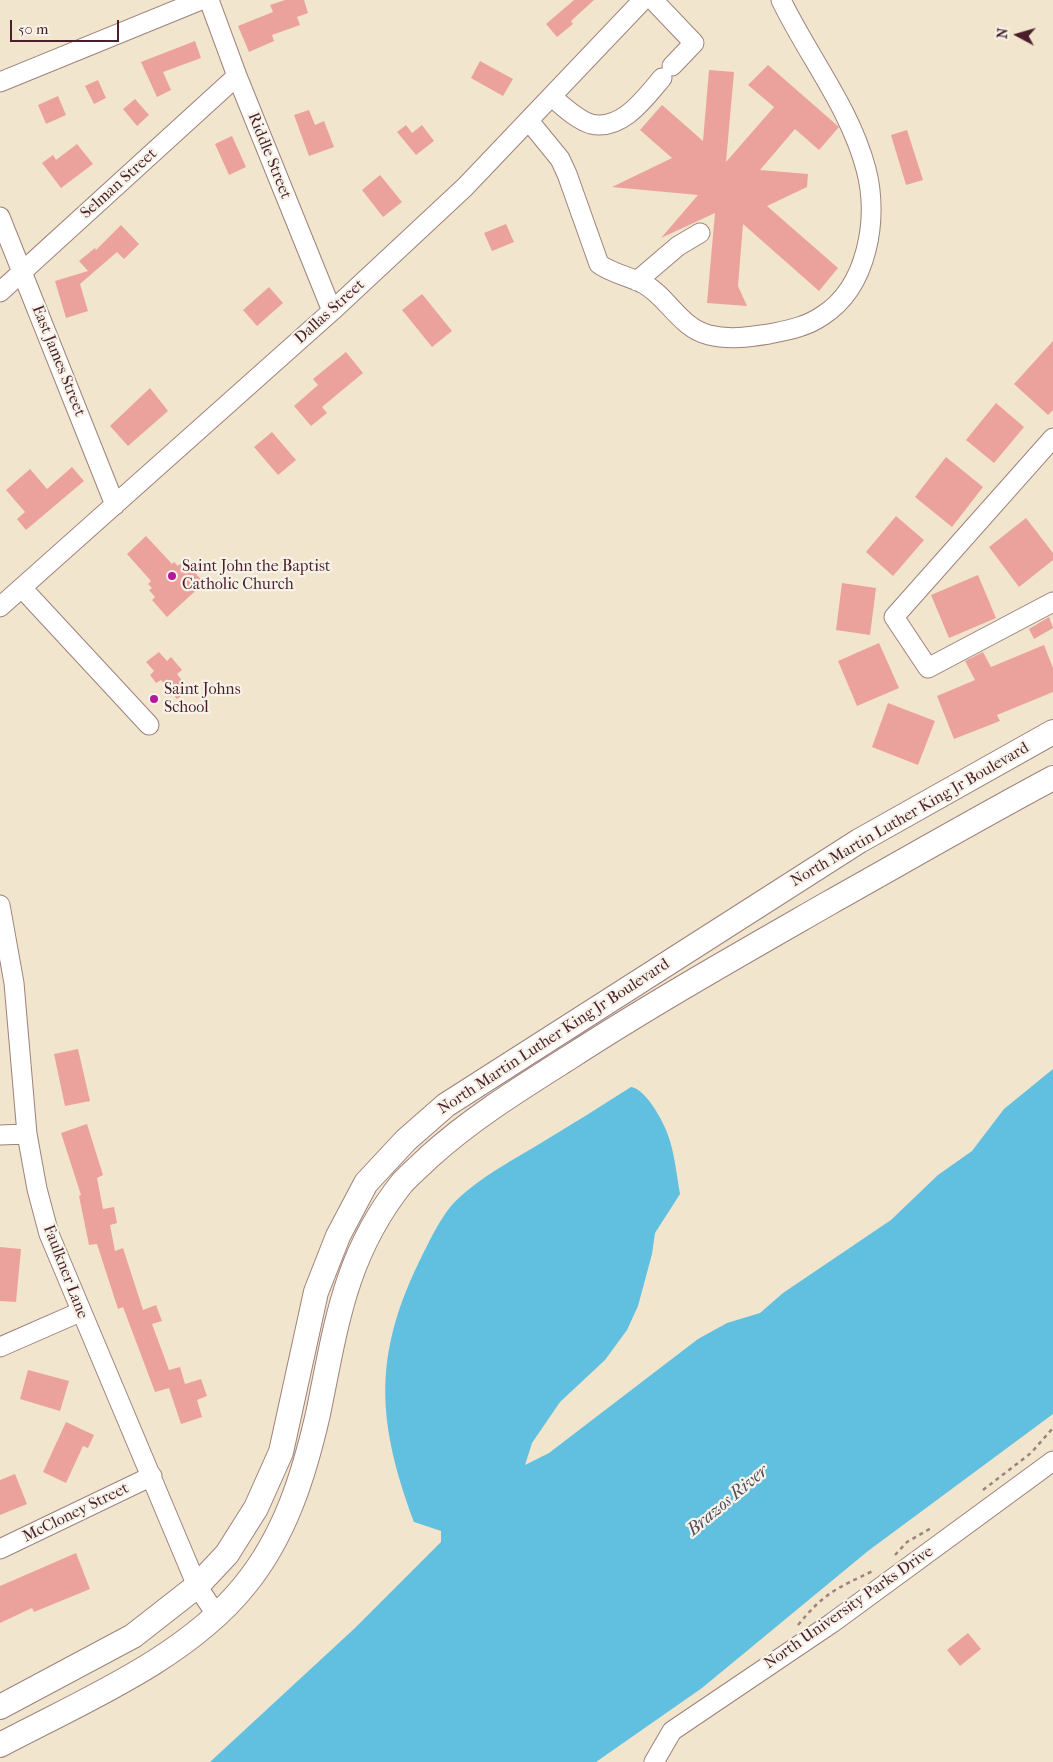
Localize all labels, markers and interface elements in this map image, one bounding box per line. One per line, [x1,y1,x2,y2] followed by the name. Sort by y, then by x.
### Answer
[12,10,121,42] scale bar
[993,10,1043,60] north arrow
[18,20,48,38] text: 50 m
[994,27,1012,40] text: N
[243,110,295,202] street label: Riddle Street
[77,145,161,223] street label: Selman Street
[291,276,369,348] street label: Dallas Street
[27,303,89,419] street label: East James Street
[182,557,331,595] place label: Saint John the Baptist Catholic Church
[166,570,178,582] marker: Saint John the Baptist Catholic Church
[164,680,241,718] place label: Saint Johns School
[148,693,160,705] marker: Saint Johns School
[787,739,1033,891] street label: North Martin Luther King Jr Boulevard
[435,955,673,1119] street label: North Martin Luther King Jr Boulevard
[38,1222,92,1322] street label: Faulkner Lane
[683,1461,773,1541] water label: Brazos River
[20,1479,132,1547] street label: McCloney Street
[761,1542,937,1674] street label: North University Parks Drive

